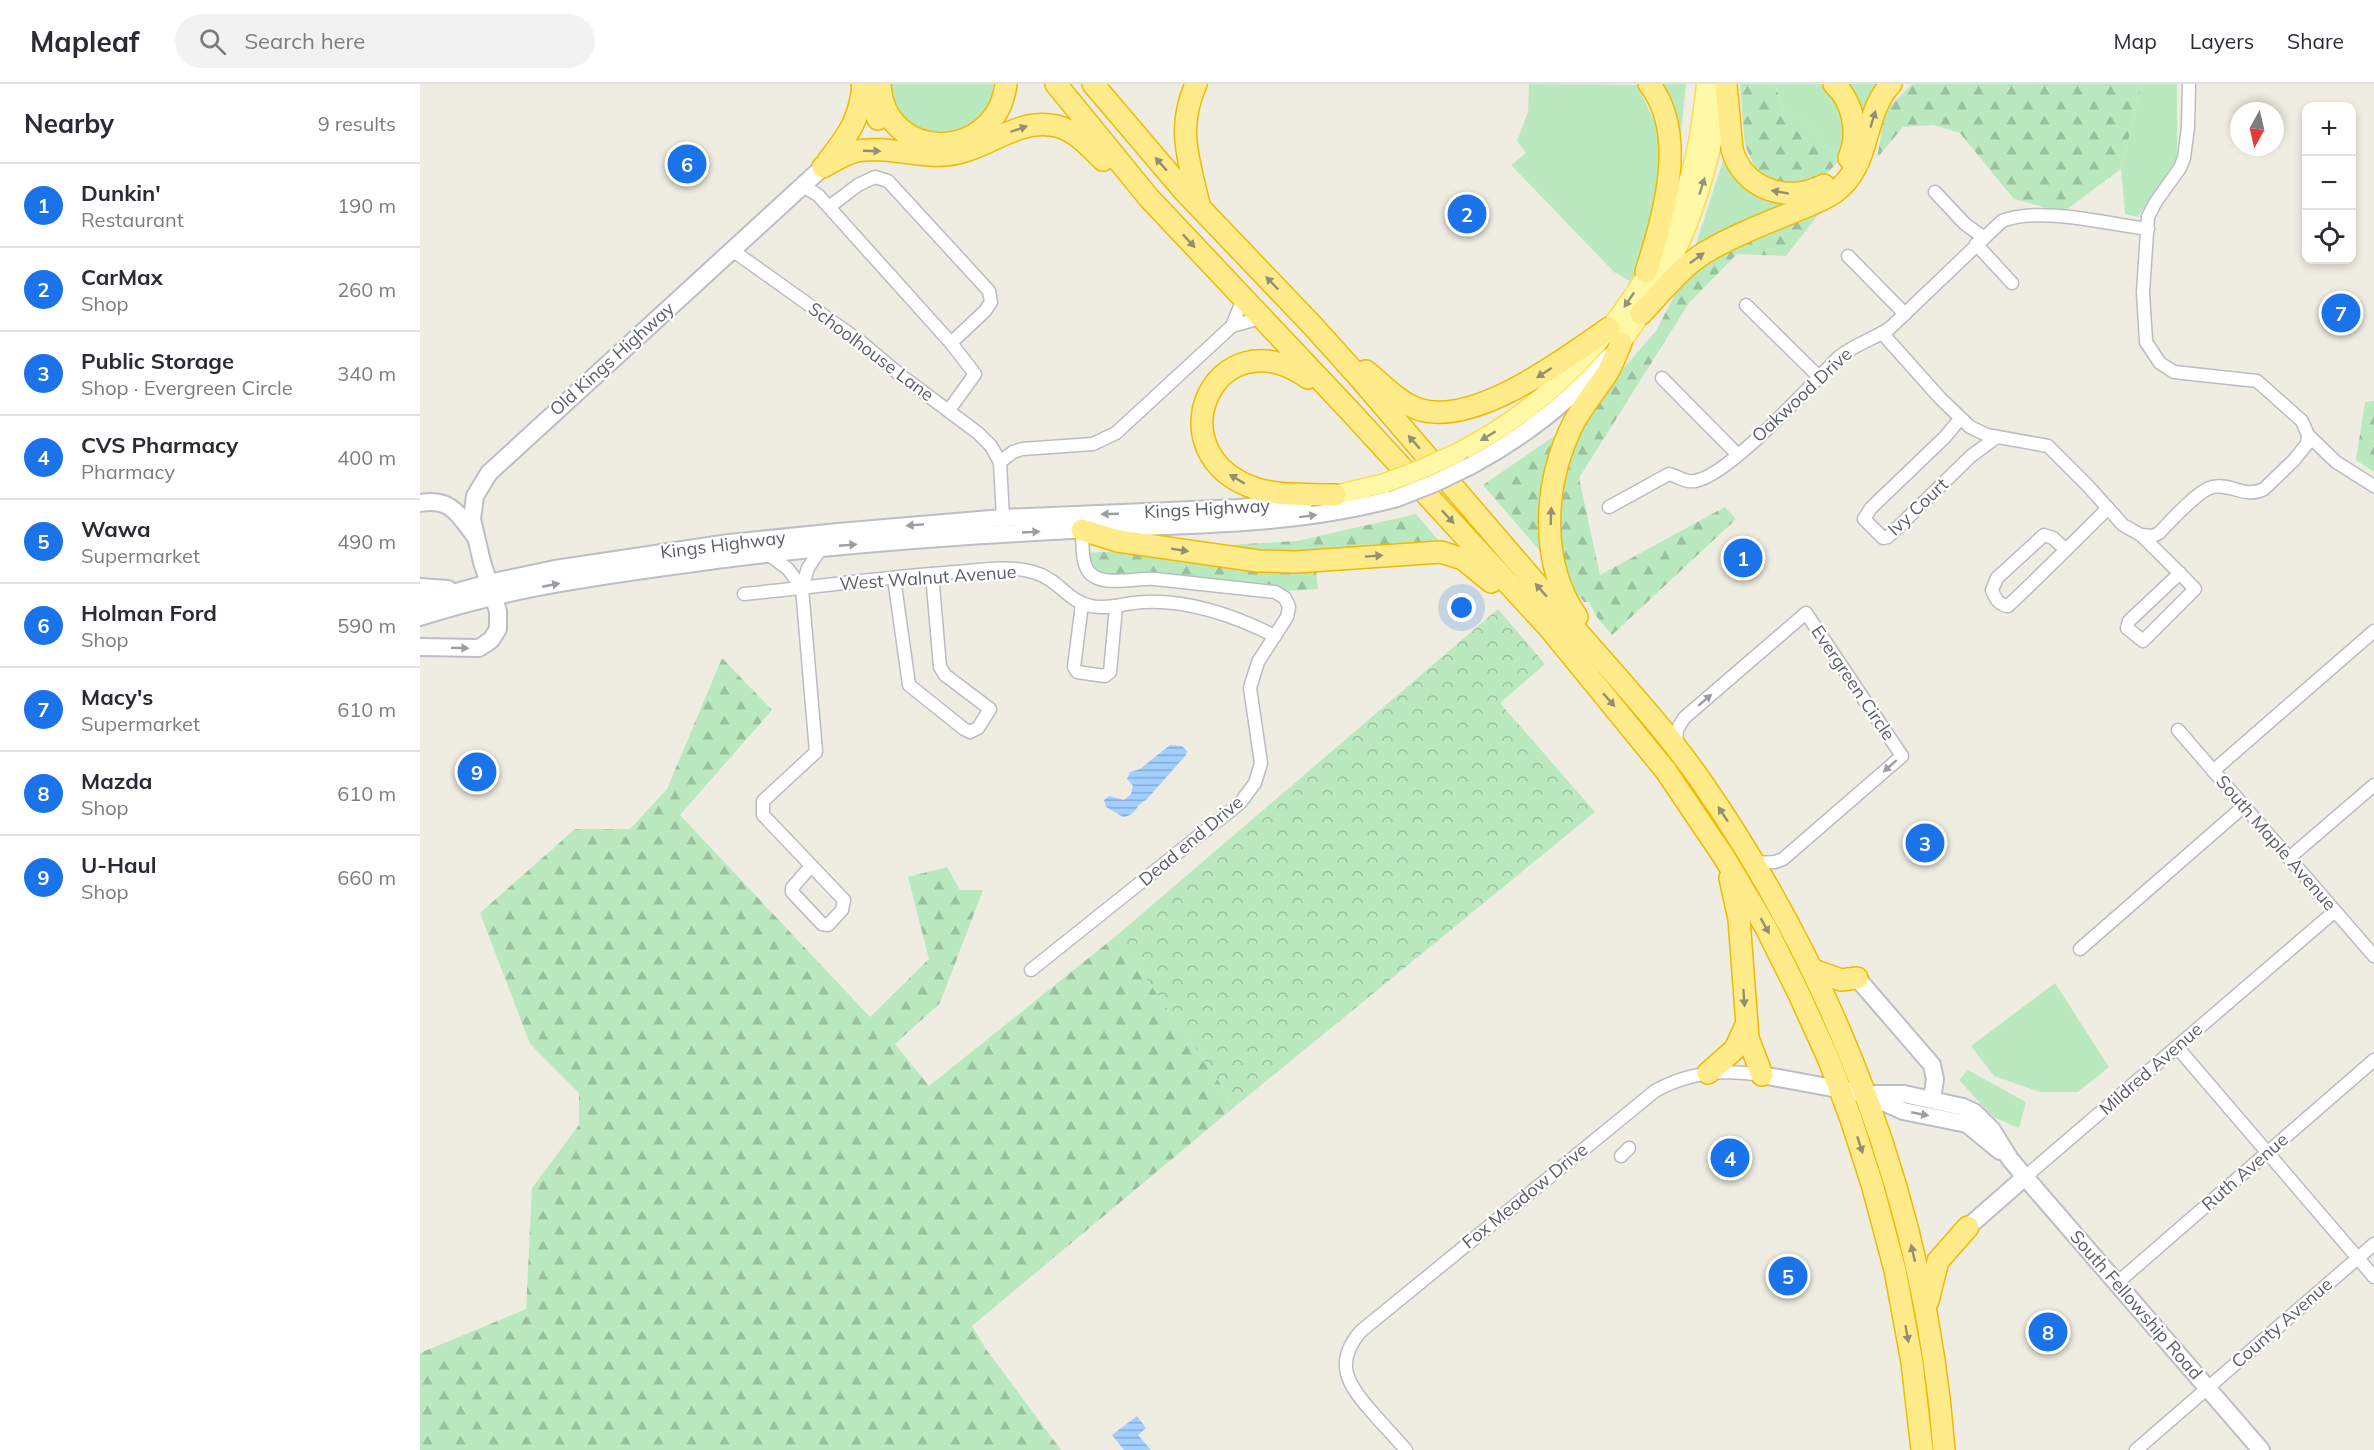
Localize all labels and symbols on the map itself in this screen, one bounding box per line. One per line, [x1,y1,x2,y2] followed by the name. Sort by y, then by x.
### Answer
[2230,102,2284,156] north arrow
[1869,110,1878,128] one-way arrow
[1011,124,1029,133] one-way arrow
[668,142,706,187] pin: 6
[862,146,881,156] one-way arrow
[1154,157,1168,172] one-way arrow
[1698,177,1708,195] one-way arrow
[1771,188,1790,197] one-way arrow
[1448,192,1486,236] pin: 2
[1182,233,1195,248] one-way arrow
[1689,252,1705,264] one-way arrow
[1265,276,1279,290] one-way arrow
[2322,290,2360,336] pin: 7
[1623,292,1635,308] one-way arrow
[545,296,679,421] street label: Old Kings Highway
[804,297,939,406] street label: Schoolhouse Lane
[1747,342,1857,447] street label: Oakwood Drive
[1536,367,1552,378] one-way arrow
[1480,430,1496,441] one-way arrow
[1408,434,1421,450] one-way arrow
[1883,473,1953,540] street label: Ivy Court
[1228,474,1245,484] one-way arrow
[1144,494,1271,523] street label: Kings Highway
[1546,507,1555,526] one-way arrow
[1100,509,1119,518] one-way arrow
[1441,510,1455,525] one-way arrow
[1299,512,1318,521] one-way arrow
[906,521,925,530] one-way arrow
[659,525,787,564] street label: Kings Highway
[1022,528,1041,537] one-way arrow
[1724,536,1762,580] pin: 1
[839,541,858,550] one-way arrow
[1171,546,1190,555] one-way arrow
[1364,551,1383,561] one-way arrow
[839,560,1017,595] street label: West Walnut Avenue
[542,580,561,589] one-way arrow
[1535,582,1548,598] one-way arrow
[1447,593,1476,622] your location
[1806,621,1900,745] street label: Evergreen Circle
[451,644,470,653] one-way arrow
[1602,692,1615,707] one-way arrow
[1697,694,1712,707] one-way arrow
[458,750,496,794] pin: 9
[1883,759,1898,772] one-way arrow
[2211,770,2341,915] street label: South Maple Avenue
[1134,790,1247,891] street label: Dead end Drive
[1718,806,1729,822] one-way arrow
[1906,820,1944,866] pin: 3
[1760,918,1770,935] one-way arrow
[1740,989,1749,1008] one-way arrow
[2094,1018,2207,1120] street label: Mildred Avenue
[1911,1110,1930,1119] one-way arrow
[2197,1128,2293,1215] street label: Ruth Avenue
[1710,1136,1750,1180] pin: 4
[1855,1136,1865,1154] one-way arrow
[1457,1138,1592,1253] street label: Fox Meadow Drive
[2065,1225,2208,1384] street label: South Fellowship Road
[1908,1244,1918,1263] one-way arrow
[1768,1254,1808,1298] pin: 5
[2226,1273,2337,1373] street label: County Avenue
[2028,1310,2068,1354] pin: 8
[1903,1325,1912,1344] one-way arrow

